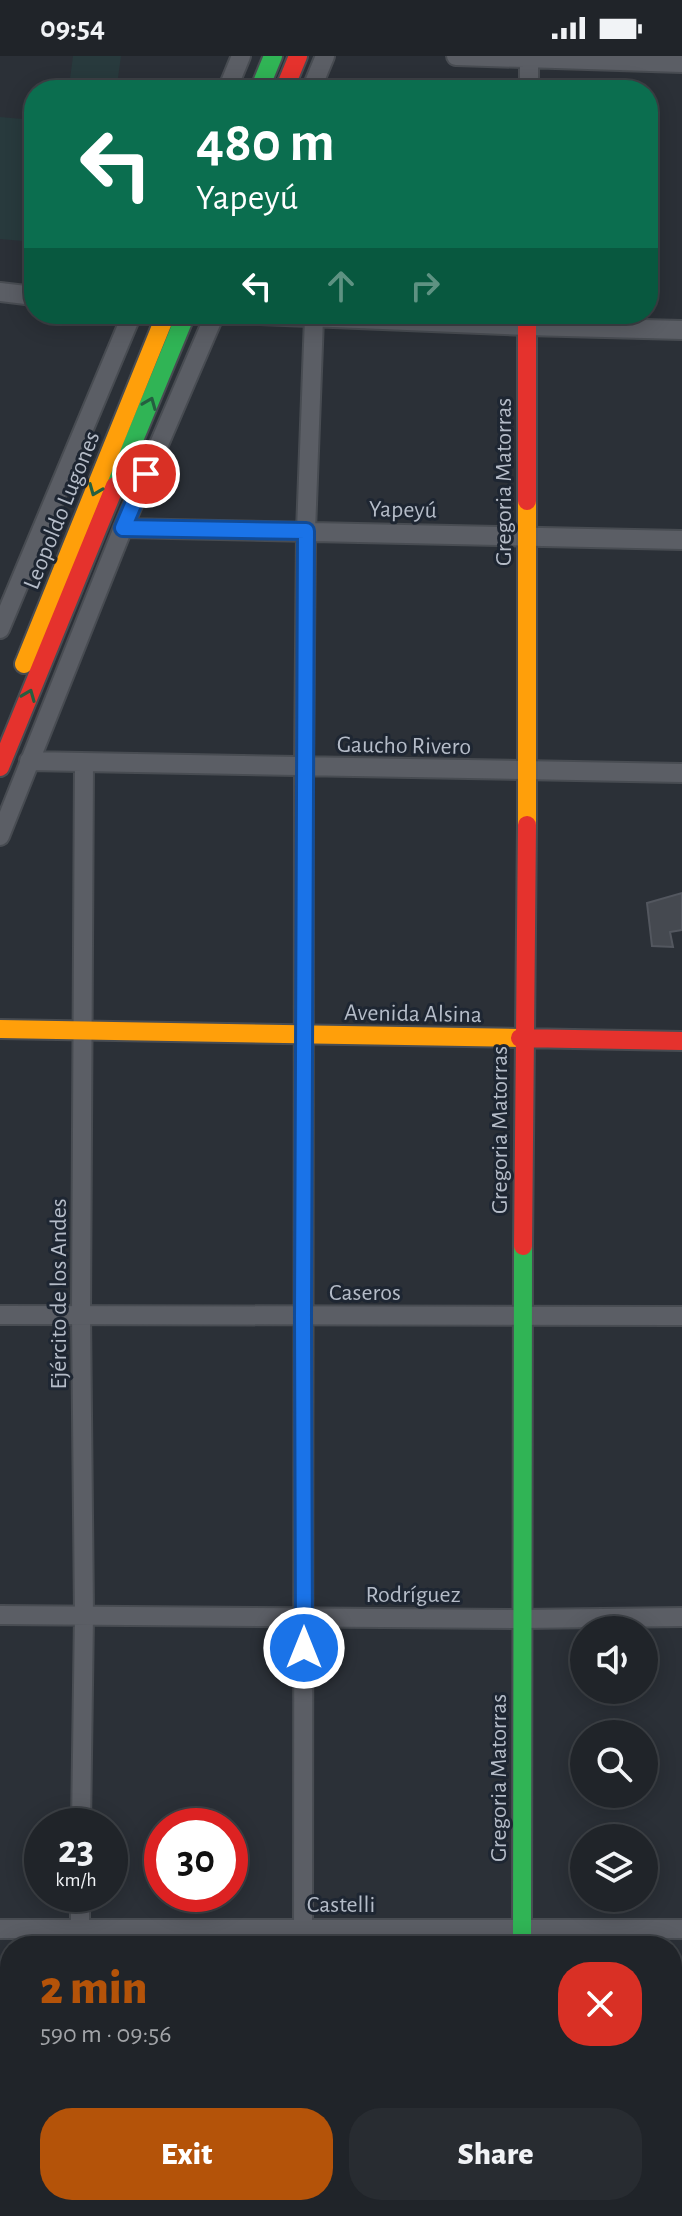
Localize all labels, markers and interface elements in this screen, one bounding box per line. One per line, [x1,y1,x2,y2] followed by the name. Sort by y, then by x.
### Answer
[40,13,105,43] text: 09:54
[64,112,168,216] icon: left
[196,115,335,171] text: 480 m
[196,180,298,216] text: Yapeyú
[235,264,279,308] icon: left
[319,264,363,308] icon: ahead
[403,264,447,308] icon: right
[140,397,156,411] one-way arrow
[492,398,516,566] street label: Gregoria Matorras
[19,428,105,593] street label: Leopoldo Lugones
[112,440,180,508] pin
[124,452,168,496] icon: arrive
[88,482,104,496] one-way arrow
[369,497,437,523] street label: Yapeyú
[20,689,36,703] one-way arrow
[337,733,471,759] street label: Gaucho Rivero
[344,1001,482,1027] street label: Avenida Alsina
[488,1046,512,1214] street label: Gregoria Matorras
[47,1198,71,1390] street label: Ejército de los Andes
[329,1281,401,1305] street label: Caseros
[365,1583,461,1607] street label: Rodríguez
[262,1606,346,1690] position arrow
[570,1616,658,1912] map controls
[570,1616,658,1704] button: sound
[487,1694,511,1862] street label: Gregoria Matorras
[570,1720,658,1808] button: search
[144,1808,248,1912] speed limit sign: 30
[570,1824,658,1912] button: layers
[58,1830,94,1870] text: 23
[55,1870,97,1890] text: km/h
[307,1893,375,1917] street label: Castelli
[558,1962,642,2046] button: close
[40,1965,148,2013] text: 2 min
[40,2021,171,2047] text: 590 m · 09:56
[40,2108,333,2200] button: Exit
[349,2108,642,2200] button: Share

